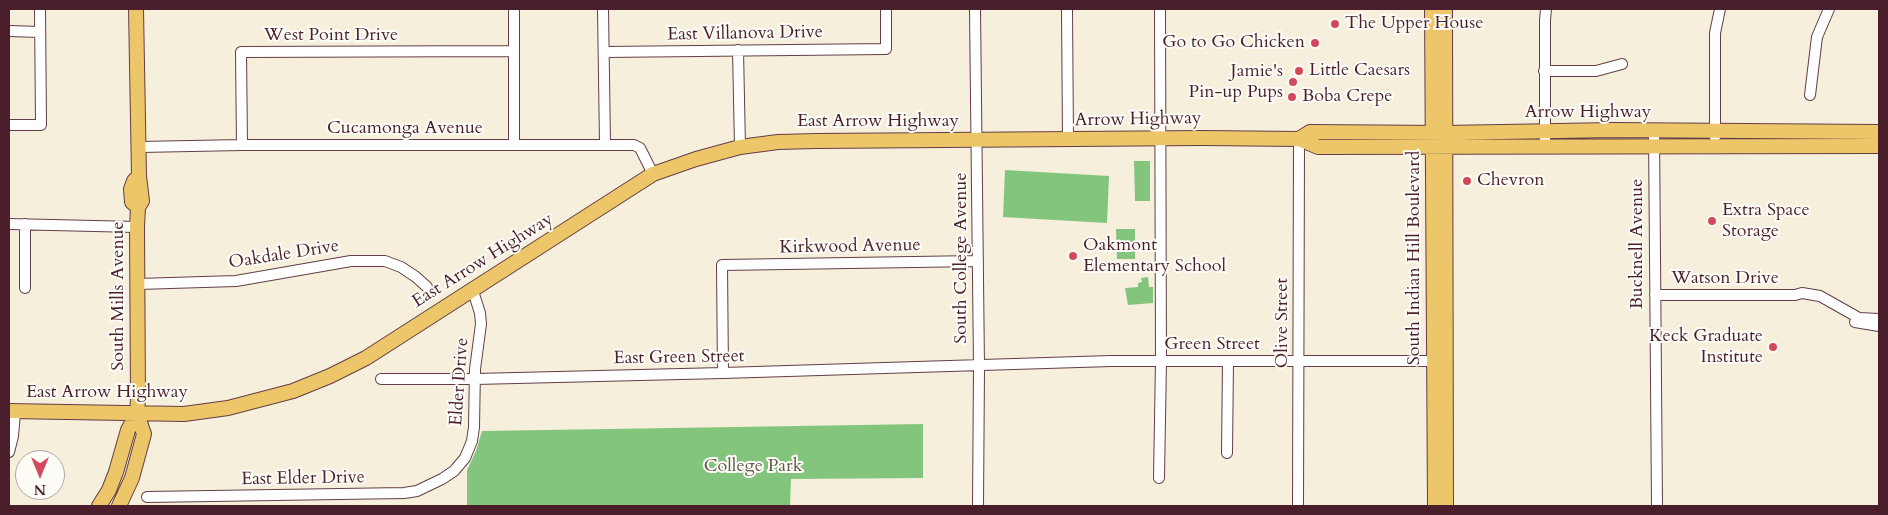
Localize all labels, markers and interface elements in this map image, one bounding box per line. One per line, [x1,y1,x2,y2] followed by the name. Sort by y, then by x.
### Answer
[1345,13,1483,35] place label: The Upper House
[1329,18,1341,30] marker: The Upper House
[667,22,823,46] street label: East Villanova Drive
[264,25,398,47] street label: West Point Drive
[1162,32,1305,54] place label: Go to Go Chicken
[1309,37,1321,49] marker: Go to Go Chicken
[1309,60,1410,82] place label: Little Caesars
[1189,61,1283,104] place label: Jamie's Pin-up Pups
[1293,65,1305,77] marker: Little Caesars
[1287,76,1299,88] marker: Jamie's Pin-up Pups
[1302,86,1392,108] place label: Boba Crepe
[1286,91,1298,103] marker: Boba Crepe
[1525,102,1651,124] street label: Arrow Highway
[1074,108,1202,132] street label: Arrow Highway
[797,111,959,133] street label: East Arrow Highway
[327,118,483,140] street label: Cucamonga Avenue
[1404,151,1426,365] street label: South Indian Hill Boulevard
[1477,170,1544,192] place label: Chevron
[951,172,973,344] street label: South College Avenue
[1461,175,1473,187] marker: Chevron
[1627,179,1649,309] street label: Bucknell Avenue
[1722,200,1810,242] place label: Extra Space Storage
[409,209,557,313] street label: East Arrow Highway
[1706,215,1718,227] marker: Extra Space Storage
[108,221,130,371] street label: South Mills Avenue
[779,235,921,259] street label: Kirkwood Avenue
[1083,235,1226,278] place label: Oakmont Elementary School
[227,236,341,274] street label: Oakdale Drive
[1067,250,1079,262] marker: Oakmont Elementary School
[1671,268,1779,290] street label: Watson Drive
[1272,278,1294,368] street label: Olive Street
[1649,326,1763,368] place label: Keck Graduate Institute
[1164,334,1260,356] street label: Green Street
[446,337,474,427] street label: Elder Drive
[1767,341,1779,353] marker: Keck Graduate Institute
[613,346,745,370] street label: East Green Street
[26,382,188,404] street label: East Arrow Highway
[15,450,65,500] north arrow
[704,456,802,478] park label: College Park
[241,467,365,491] street label: East Elder Drive
[34,480,46,499] text: N

